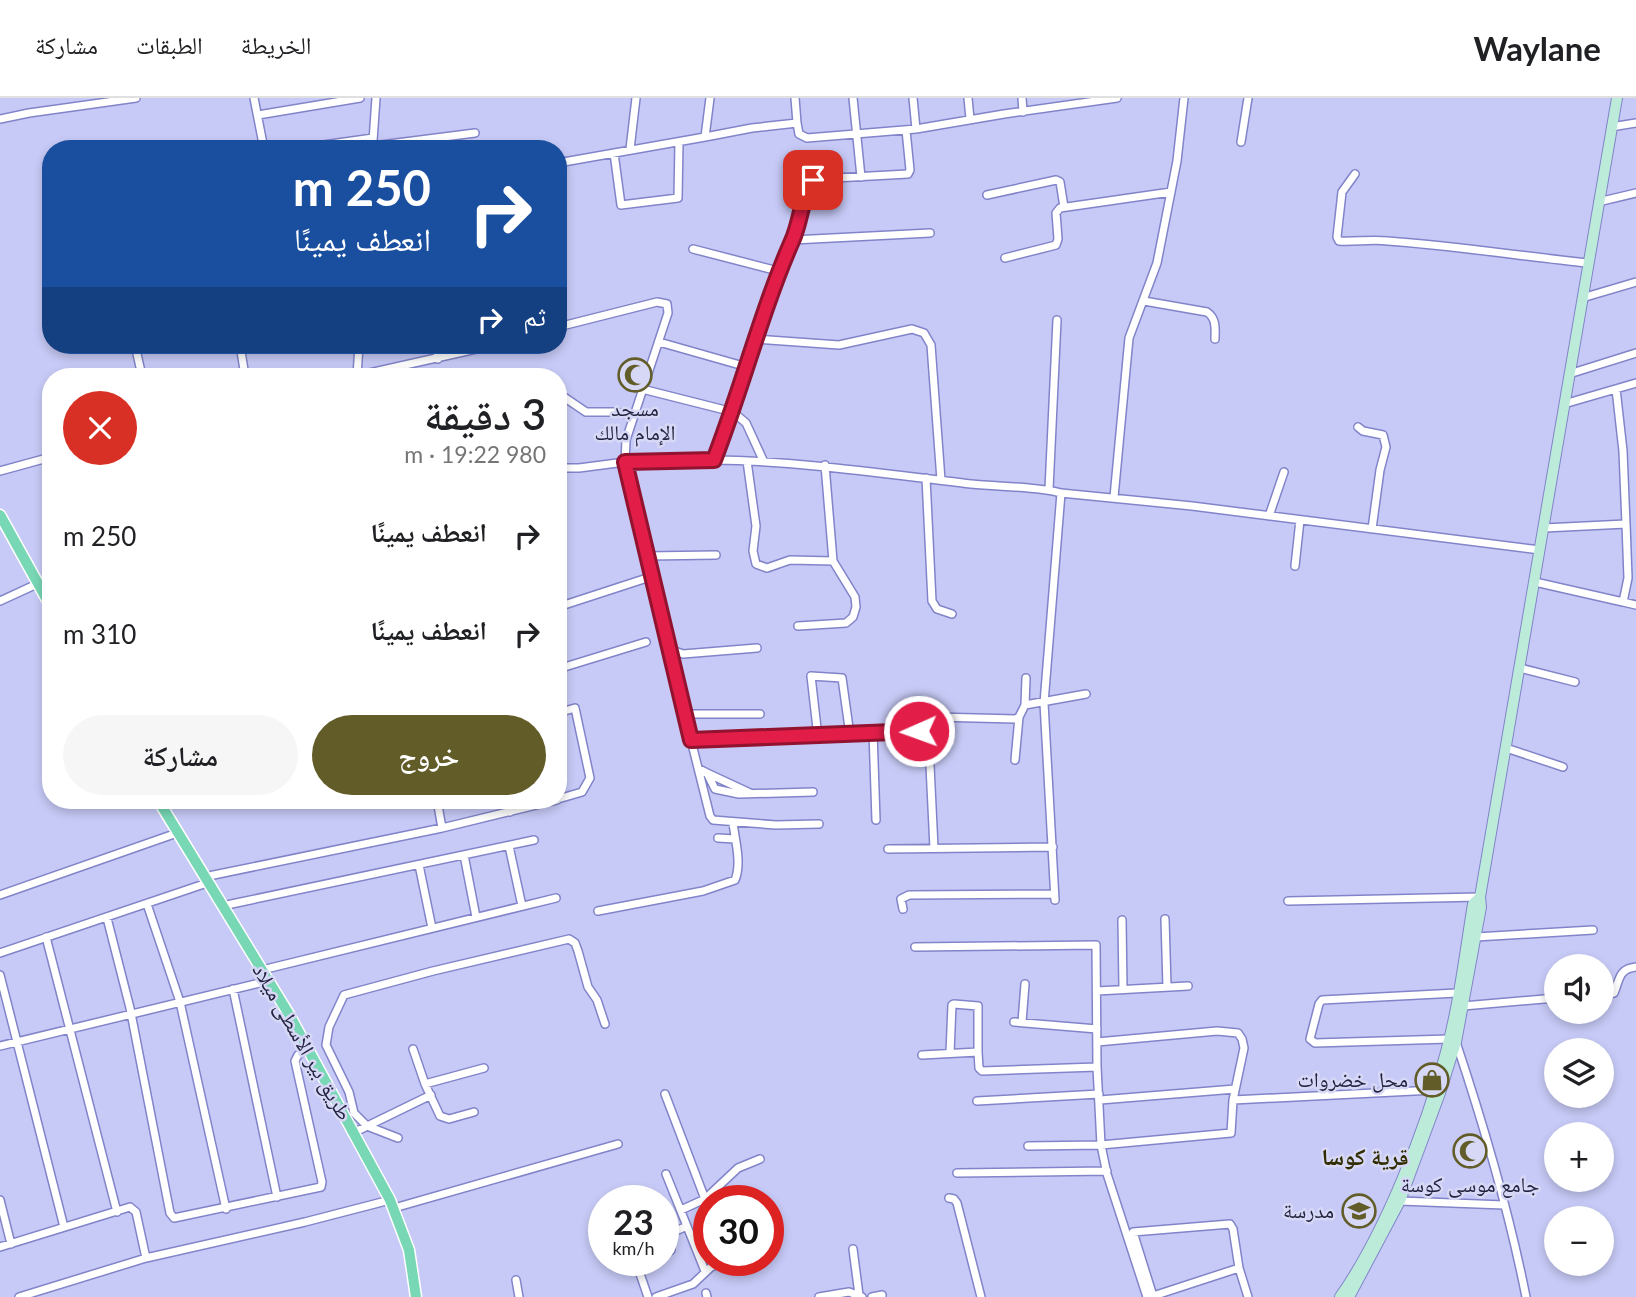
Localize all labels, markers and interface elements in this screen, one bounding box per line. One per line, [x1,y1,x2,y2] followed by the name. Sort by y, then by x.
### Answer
[1473,28,1601,68] text: Waylane
[35,30,98,59] text: مشاركة
[136,30,203,59] text: الطبقات
[241,30,311,59] text: الخريطة
[783,150,843,210] pin
[293,158,431,216] text: 250 m
[794,161,832,199] icon: arrive
[455,168,546,259] icon: right
[294,219,431,258] text: انعطف يمينًا
[523,300,546,332] text: ثم
[471,301,509,339] icon: right
[616,356,654,394] mosque icon: مسجد الإمام مالك
[424,389,546,439] text: 3 دقيقة
[63,391,137,465] button: close
[594,395,676,447] place label: مسجد الإمام مالك
[404,440,546,468] text: 980 m · 19:22
[370,516,487,548] text: انعطف يمينًا
[508,517,546,555] icon: right
[63,520,136,552] text: 250 m
[370,614,487,646] text: انعطف يمينًا
[508,615,546,653] icon: right
[63,618,136,650] text: 310 m
[882,694,956,768] position arrow
[63,715,298,795] button: مشاركة
[312,715,546,795] button: خروج
[1544,954,1614,1276] map controls
[1544,954,1614,1024] button: sound
[247,958,358,1125] street label: طريق بير الأسطى ميلاد
[1544,1038,1614,1108] button: layers
[1413,1061,1451,1099] shop icon: محل خضروات
[1297,1066,1408,1093] place label: محل خضروات
[1544,1122,1614,1192] button: +
[1451,1132,1489,1170] mosque icon: جامع موسى كوسة
[1321,1142,1409,1171] district label: قرية كوسا
[1401,1171,1539,1198] place label: جامع موسى كوسة
[693,1185,784,1276] speed limit sign: 30
[1340,1192,1378,1230] school or university icon: مدرسة
[1283,1197,1334,1222] place label: مدرسة
[613,1200,654,1242] text: 23
[1544,1206,1614,1276] button: −
[612,1237,655,1259] text: km/h

